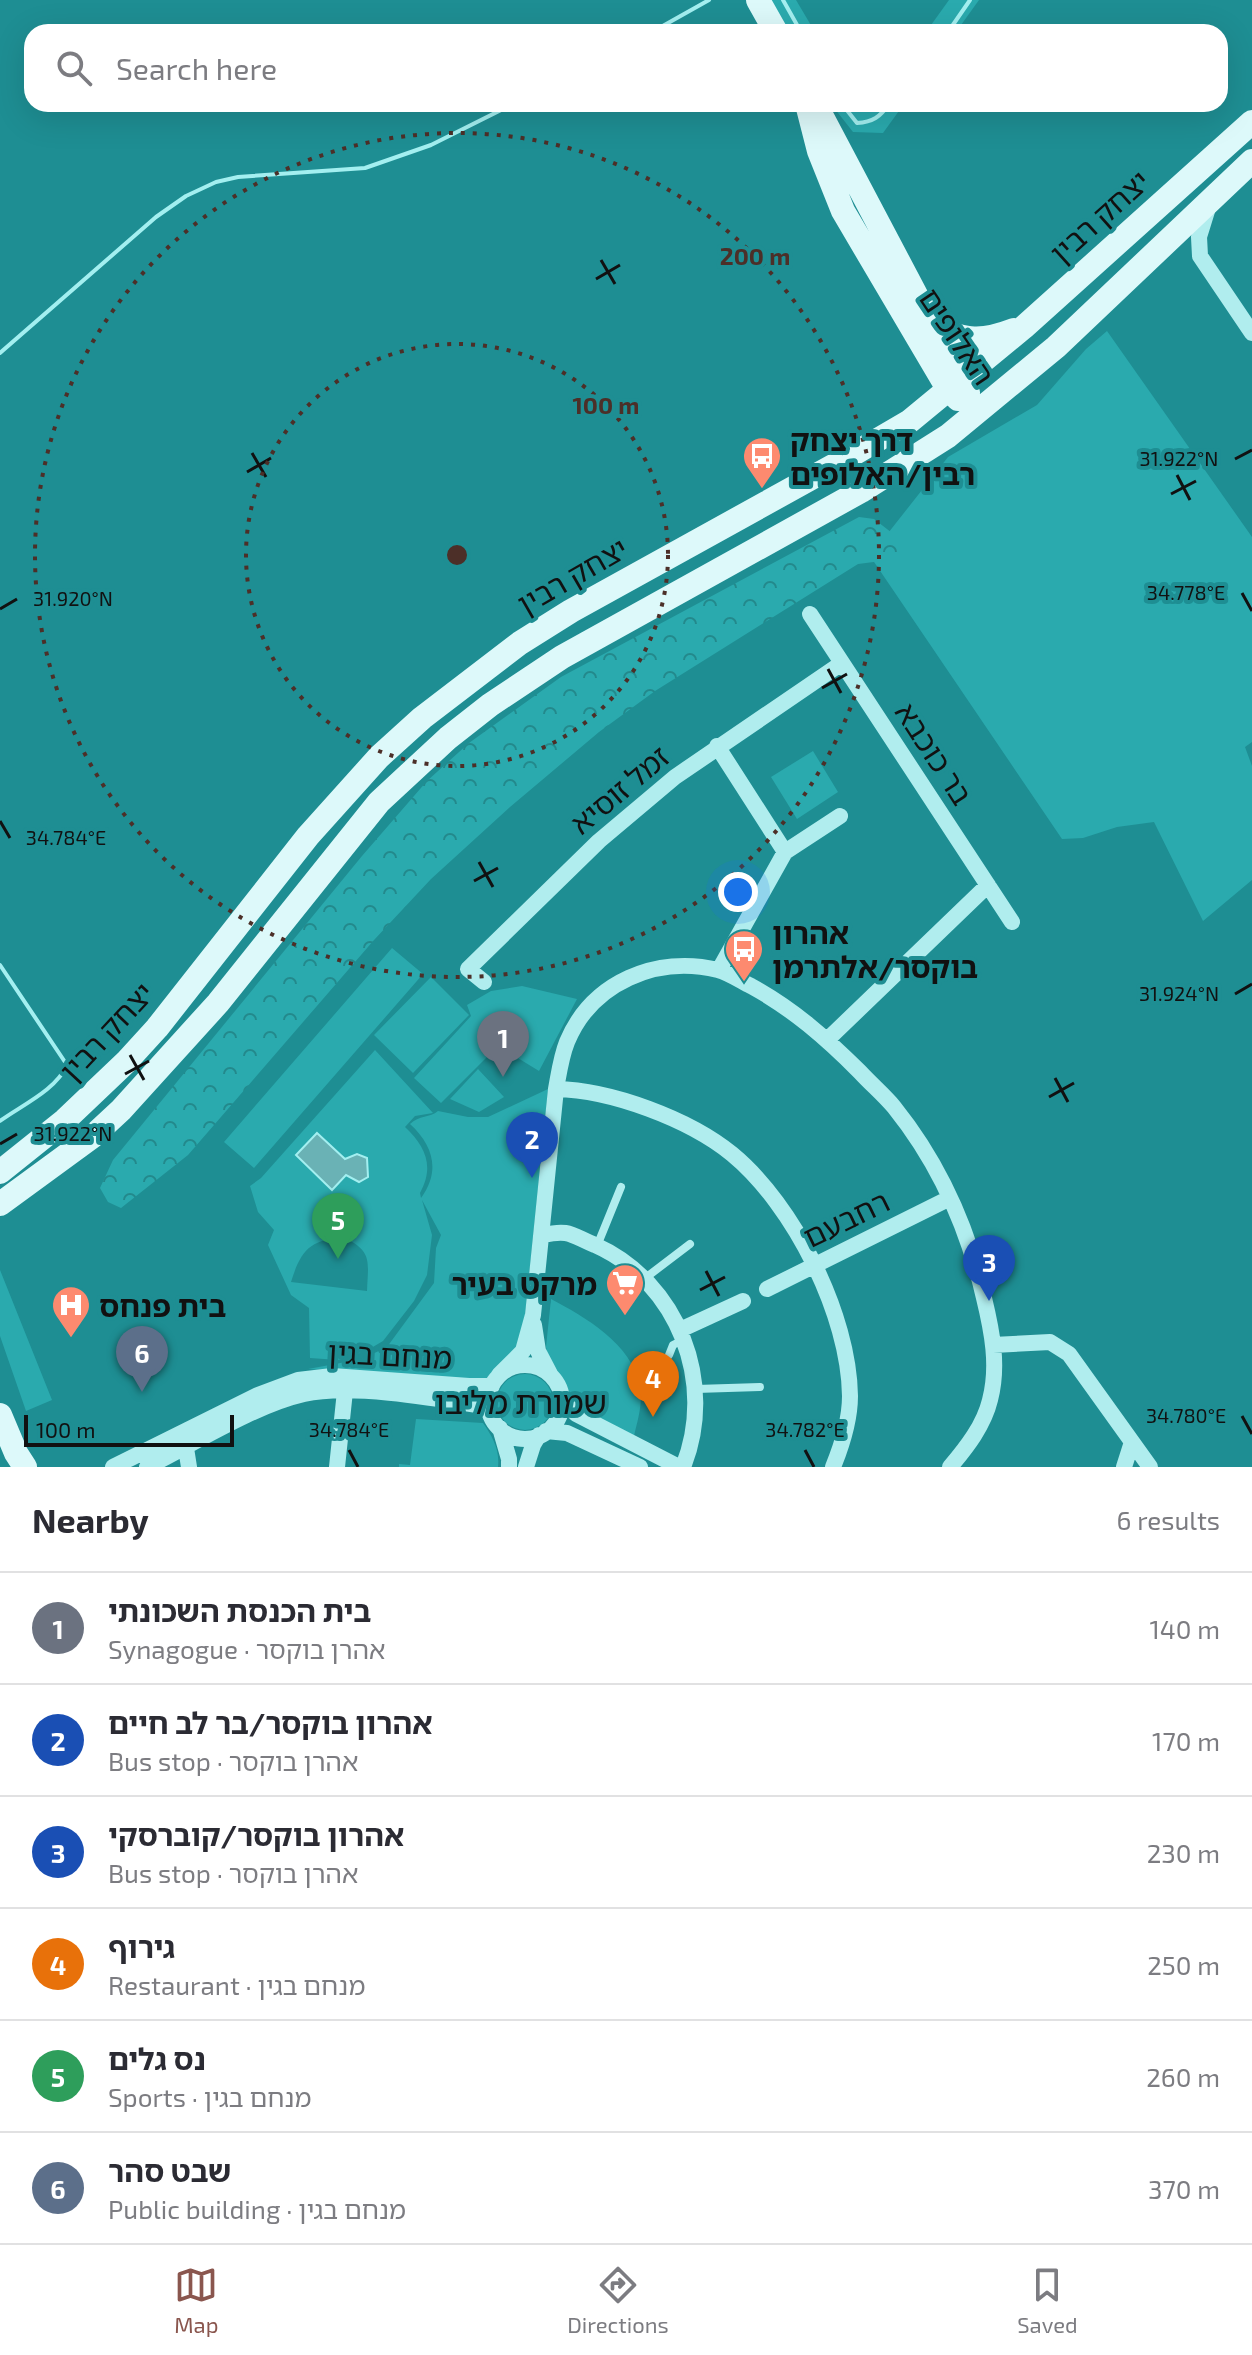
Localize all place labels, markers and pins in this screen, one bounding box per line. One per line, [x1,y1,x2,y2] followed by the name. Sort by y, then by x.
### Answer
[790,421,975,491] place label: דרך יצחק רבין/האלופים
[741,435,783,490] bus stop icon: דרך יצחק רבין/האלופים
[443,541,471,569] centre of rings
[772,914,978,984] place label: אהרון בוקסר/אלתרמן
[723,928,765,983] bus stop icon: אהרון בוקסר/אלתרמן
[477,1011,529,1077] pin: 1
[506,1112,558,1178] pin: 2
[312,1193,364,1259] pin: 5
[963,1235,1015,1301] pin: 3
[604,1262,646,1317] supermarket icon: מרקט בעיר
[451,1265,597,1301] place label: מרקט בעיר
[50,1284,92,1339] hospital icon: בית פנחס
[99,1287,226,1323] place label: בית פנחס
[116,1326,168,1392] pin: 6
[627,1351,679,1417] pin: 4

